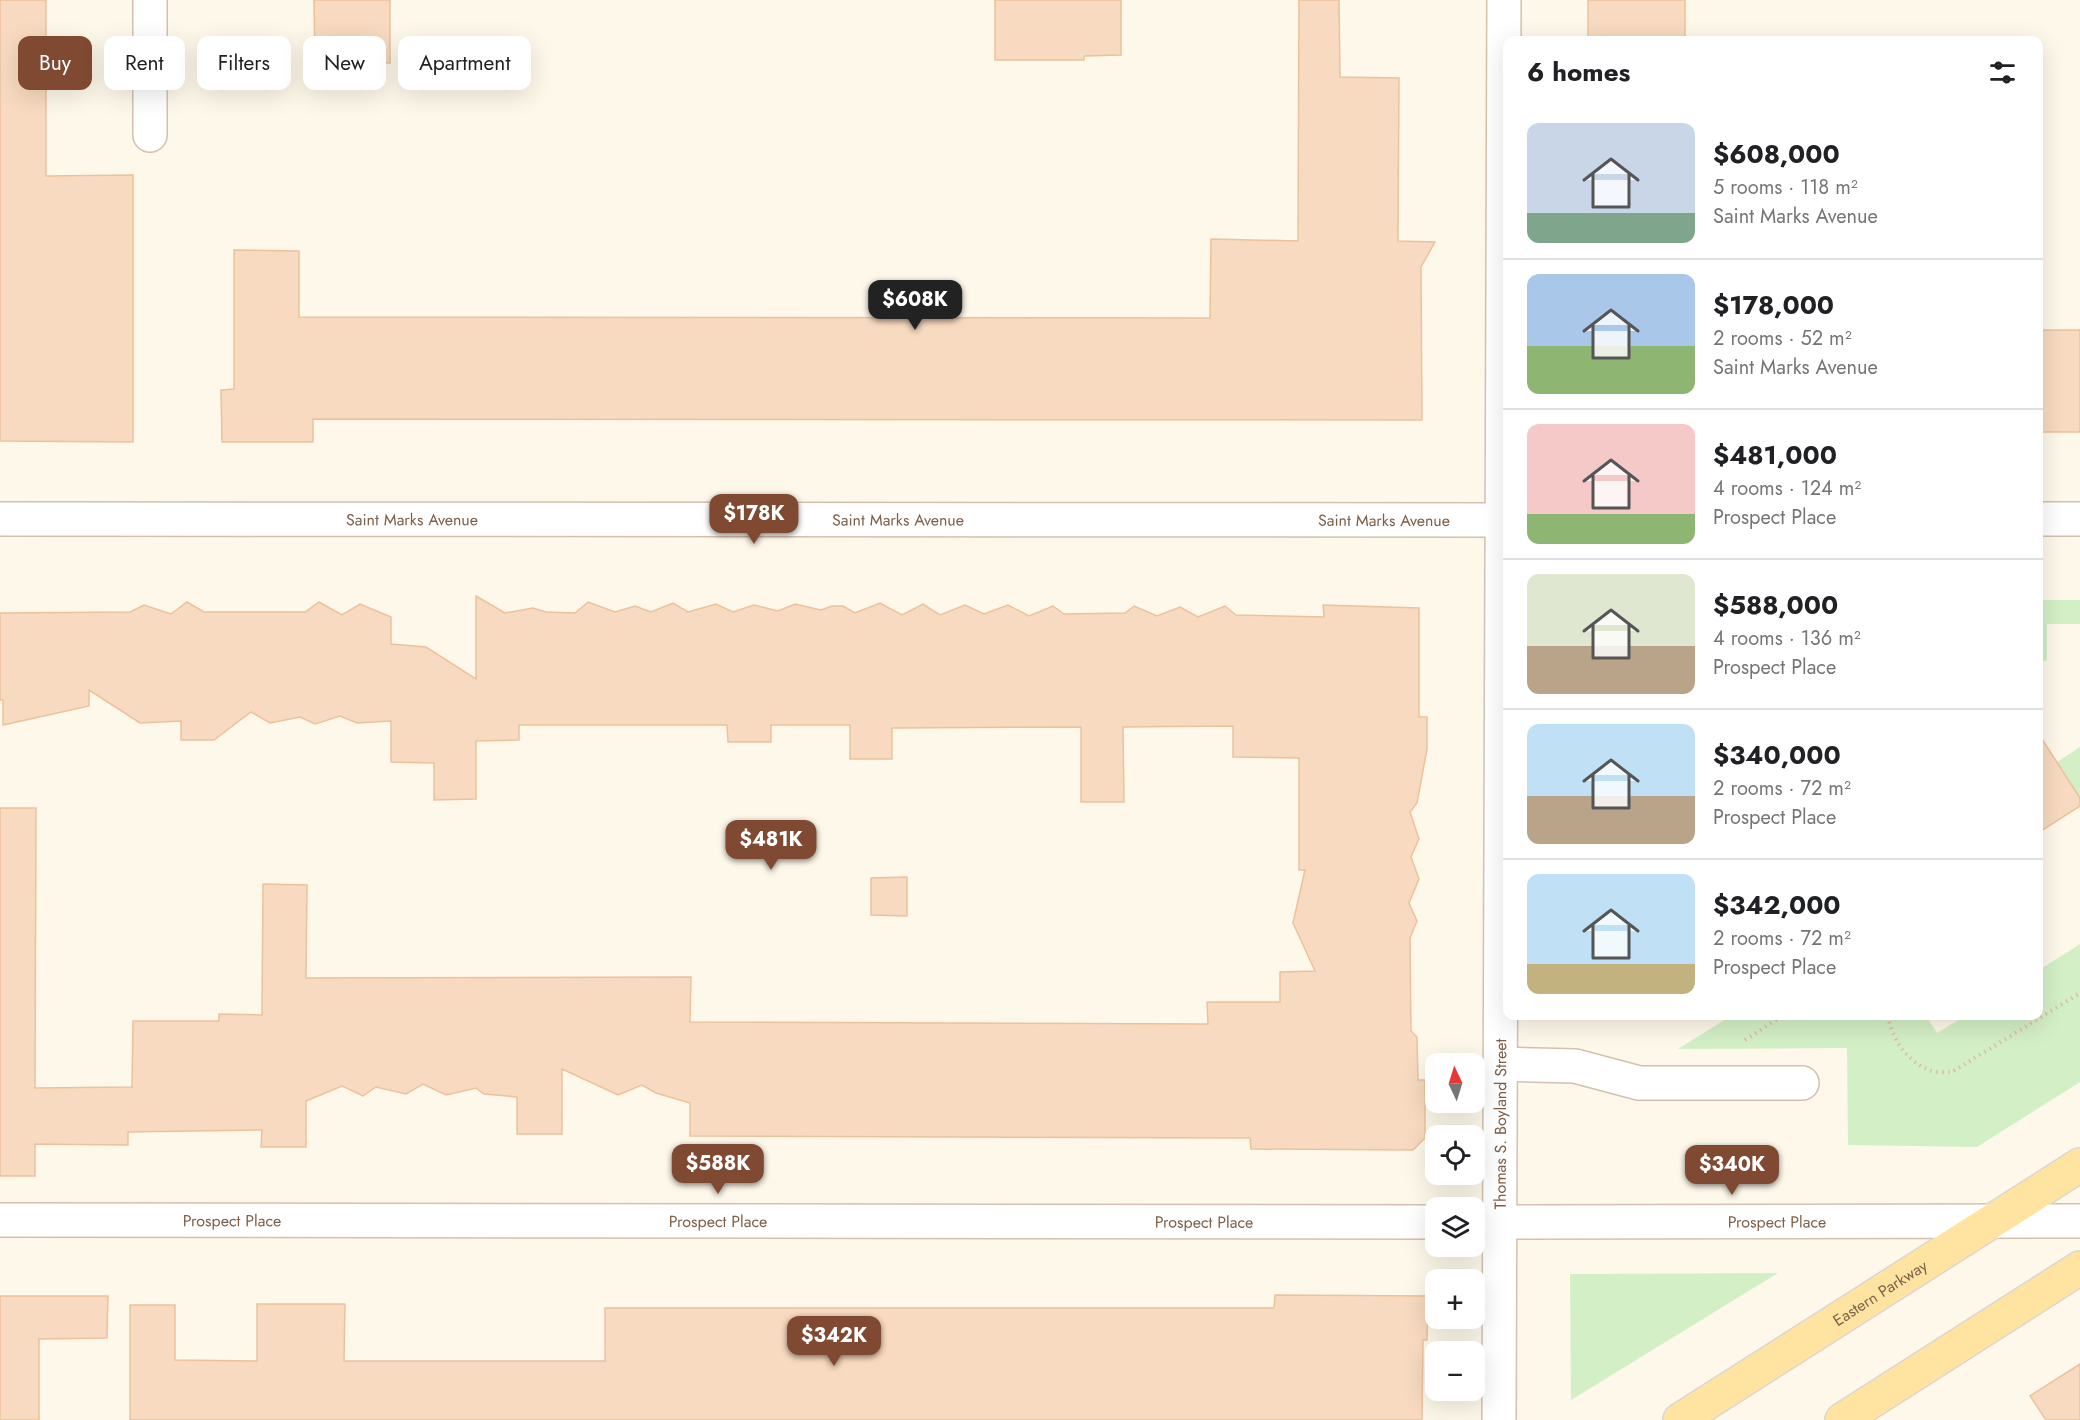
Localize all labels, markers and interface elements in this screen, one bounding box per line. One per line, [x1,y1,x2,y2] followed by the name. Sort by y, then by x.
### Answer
[18,36,92,90] chip: Buy
[104,36,185,90] chip: Rent
[197,36,291,90] chip: Filters
[303,36,386,90] chip: New
[398,36,531,90] chip: Apartment
[1527,53,1630,91] text: 6 homes
[1986,56,2019,89] icon: filters
[1713,135,1840,173] text: $608,000
[1575,147,1647,219] icon: home
[1713,173,1858,202] text: 5 rooms · 118 m²
[1713,202,1878,231] text: Saint Marks Avenue
[873,280,957,331] pin: $608K
[882,285,948,314] text: $608K
[1713,286,1834,324] text: $178,000
[1575,298,1647,370] icon: home
[1713,324,1852,353] text: 2 rooms · 52 m²
[1713,353,1878,382] text: Saint Marks Avenue
[1713,436,1837,474] text: $481,000
[1575,448,1647,520] icon: home
[1713,474,1861,503] text: 4 rooms · 124 m²
[712,494,796,545] pin: $178K
[723,499,785,528] text: $178K
[1713,503,1836,532] text: Prospect Place
[346,508,478,531] street label: Saint Marks Avenue
[832,509,964,532] street label: Saint Marks Avenue
[1318,509,1450,532] street label: Saint Marks Avenue
[1713,586,1838,624] text: $588,000
[1575,598,1647,670] icon: home
[1713,624,1861,653] text: 4 rooms · 136 m²
[1713,653,1836,682] text: Prospect Place
[1713,736,1841,774] text: $340,000
[1575,748,1647,820] icon: home
[1713,774,1851,803] text: 2 rooms · 72 m²
[1713,803,1836,832] text: Prospect Place
[729,820,813,871] pin: $481K
[739,825,803,854] text: $481K
[1713,886,1841,924] text: $342,000
[1575,898,1647,970] icon: home
[1713,924,1851,953] text: 2 rooms · 72 m²
[1713,953,1836,982] text: Prospect Place
[1489,1038,1512,1209] street label: Thomas S. Boyland Street
[1425,1053,1485,1113] north arrow
[1425,1053,1485,1401] map controls
[1425,1125,1485,1185] button: locate
[676,1144,760,1195] pin: $588K
[1690,1145,1774,1196] pin: $340K
[686,1149,750,1178] text: $588K
[1699,1150,1765,1179] text: $340K
[1425,1197,1485,1257] button: layers
[183,1209,281,1232] street label: Prospect Place
[669,1210,767,1233] street label: Prospect Place
[1728,1210,1826,1234] street label: Prospect Place
[1155,1211,1253,1234] street label: Prospect Place
[1828,1254,1933,1332] street label: Eastern Parkway
[1425,1269,1485,1329] button: +
[792,1316,876,1367] pin: $342K
[801,1321,867,1350] text: $342K
[1425,1341,1485,1401] button: −

